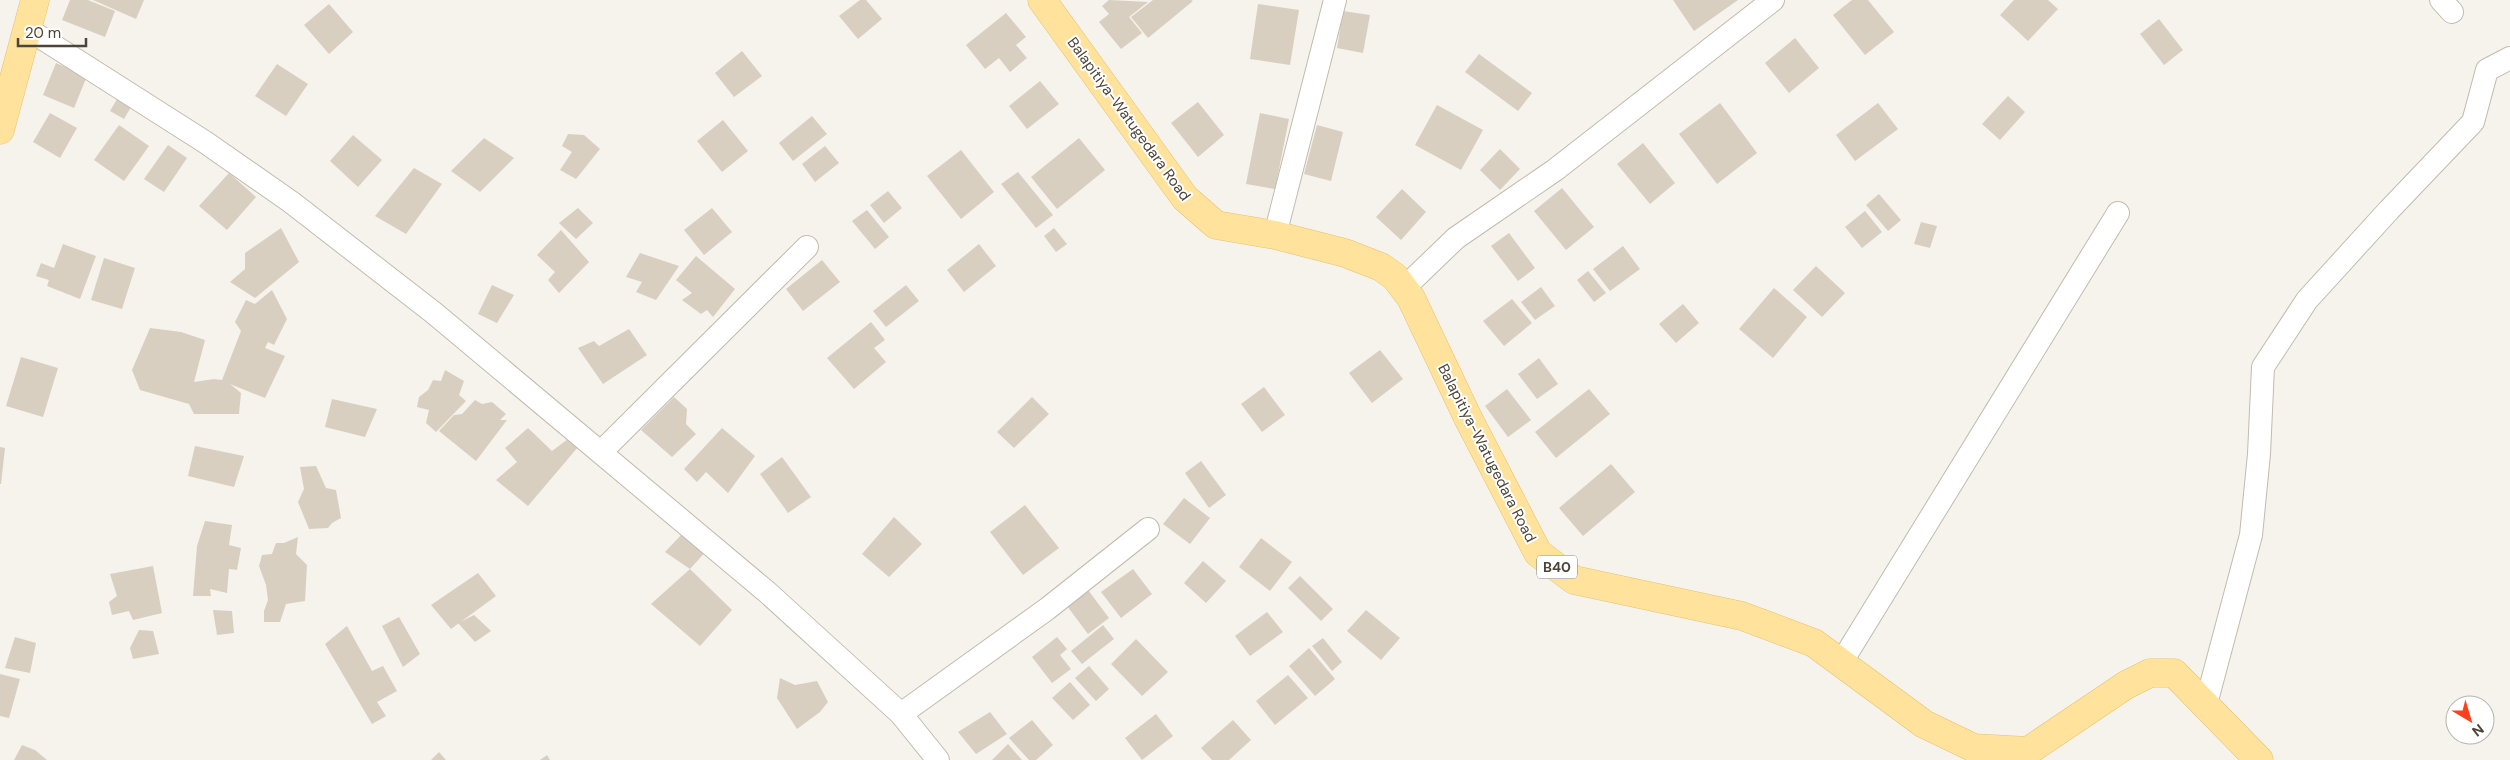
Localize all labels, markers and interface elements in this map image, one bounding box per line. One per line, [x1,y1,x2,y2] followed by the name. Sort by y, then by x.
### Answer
[18,15,85,47] scale bar
[25,23,61,43] text: 20 m
[1063,33,1195,205] street label: Balapitiya-Watugedara Road
[1433,360,1541,546] street label: Balapitiya-Watugedara Road
[1537,556,1577,578] road number: B40
[2445,695,2495,745] north arrow
[2468,720,2488,740] text: N

